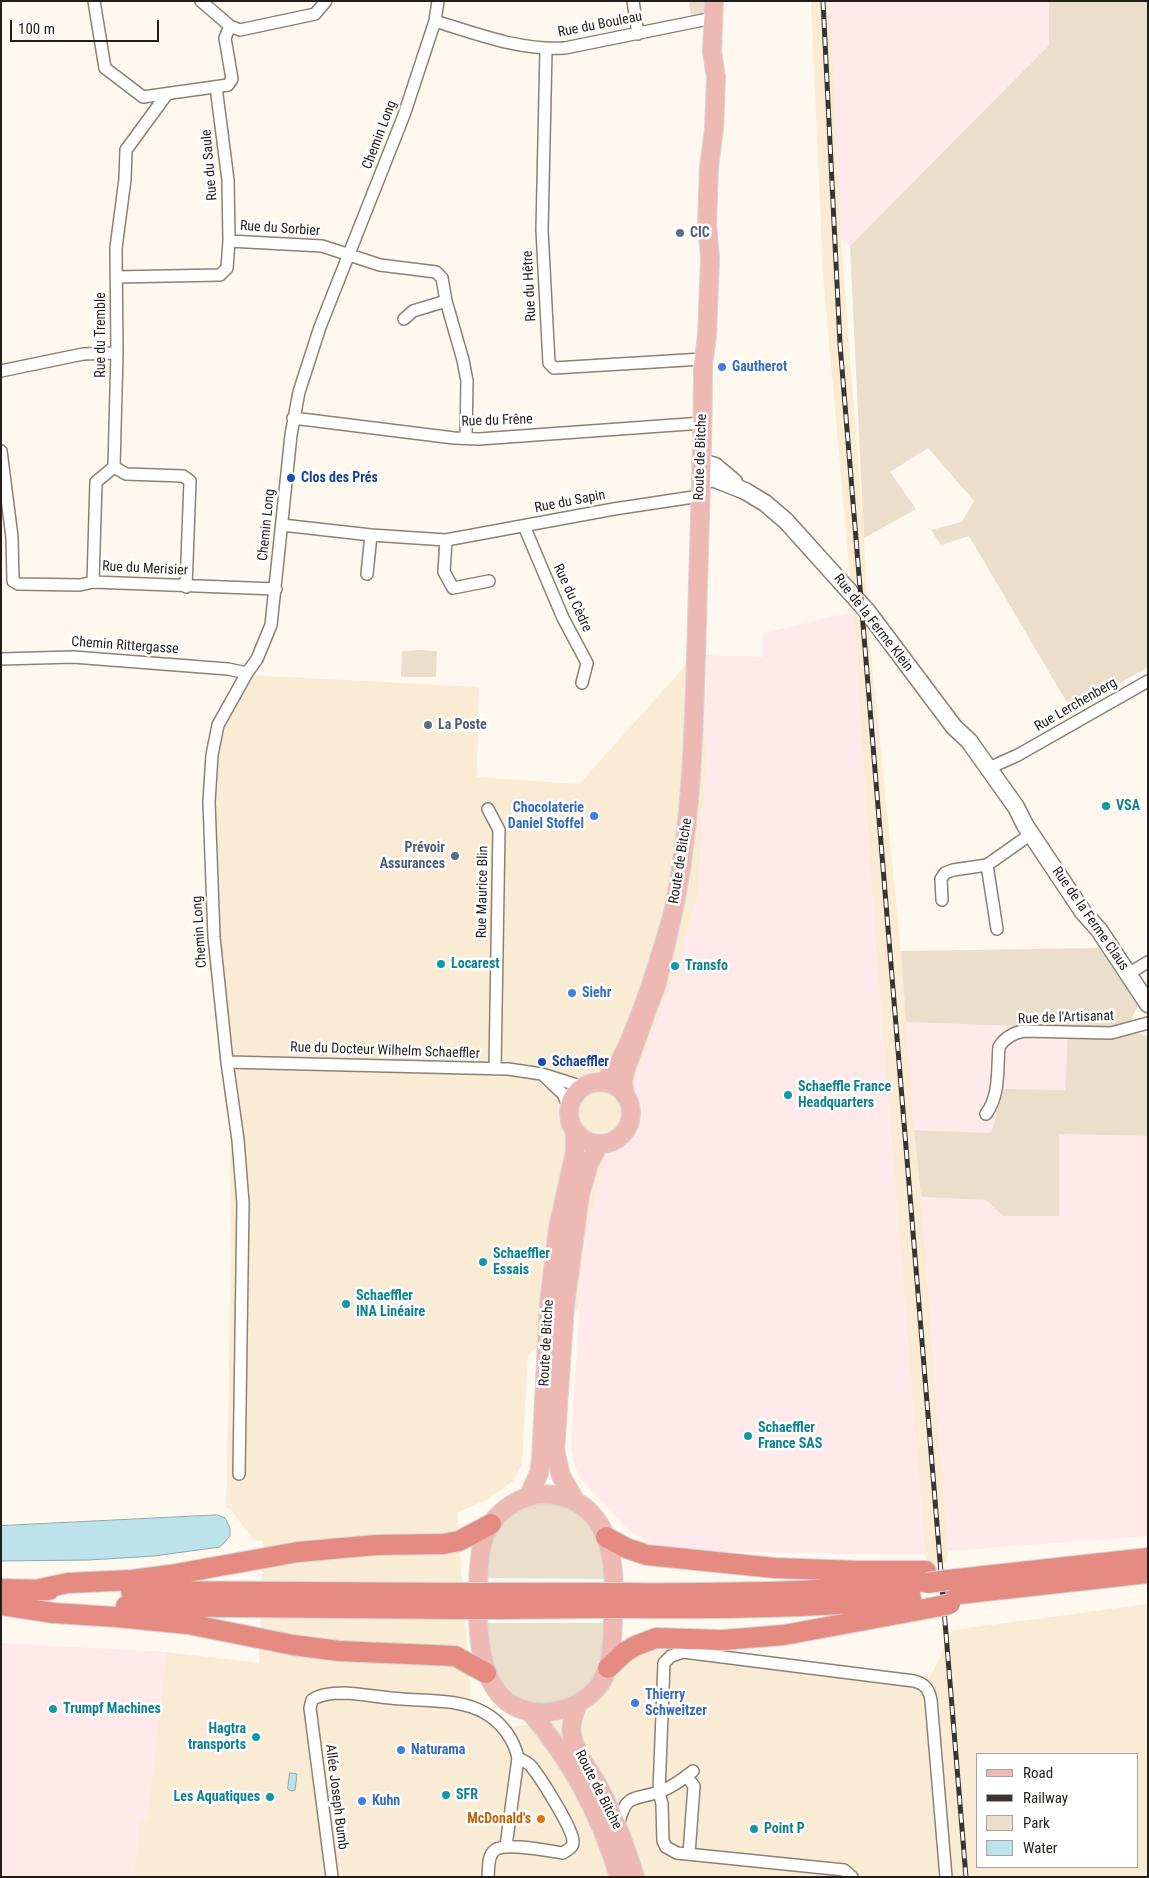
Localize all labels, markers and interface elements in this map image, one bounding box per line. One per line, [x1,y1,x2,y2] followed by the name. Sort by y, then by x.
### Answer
[556,9,644,41] street label: Rue du Bouleau
[12,10,161,42] scale bar
[18,20,55,38] text: 100 m
[359,98,401,172] street label: Chemin Long
[199,129,221,201] street label: Rue du Saule
[239,218,321,240] street label: Rue du Sorbier
[690,225,710,241] place label: CIC
[674,227,686,239] marker: CIC
[520,250,540,322] street label: Rue du Hêtre
[93,292,109,378] street label: Rue du Tremble
[732,359,787,375] place label: Gautherot
[716,361,728,373] marker: Gautherot
[461,411,533,431] street label: Rue du Frêne
[691,413,711,501] street label: Route de Bitche
[301,470,378,486] place label: Clos des Prés
[285,472,297,484] marker: Clos des Prés
[533,487,607,517] street label: Rue du Sapin
[255,488,279,562] street label: Chemin Long
[102,558,188,580] street label: Rue du Merisier
[549,561,595,635] street label: Rue du Cèdre
[830,571,916,675] street label: Rue de la Ferme Klein
[71,634,179,658] street label: Chemin Rittergasse
[1032,675,1120,735] street label: Rue Lerchenberg
[438,717,487,733] place label: La Poste
[422,719,434,731] marker: La Poste
[1116,798,1140,814] place label: VSA
[508,800,584,832] place label: Chocolaterie Daniel Stoffel
[1100,800,1112,812] marker: VSA
[588,810,600,822] marker: Chocolaterie Daniel Stoffel
[666,817,696,905] street label: Route de Bitche
[380,840,445,872] place label: Prévoir Assurances
[474,846,492,938] street label: Rue Maurice Blin
[449,850,461,862] marker: Prévoir Assurances
[1048,864,1132,974] street label: Rue de la Ferme Claus
[189,895,211,969] street label: Chemin Long
[451,956,500,972] place label: Locarest
[435,958,447,970] marker: Locarest
[685,958,728,974] place label: Transfo
[669,960,681,972] marker: Transfo
[582,985,611,1001] place label: Siehr
[566,987,578,999] marker: Siehr
[1018,1008,1114,1028] street label: Rue de l'Artisanat
[290,1039,480,1063] street label: Rue du Docteur Wilhelm Schaeffler
[552,1054,609,1070] place label: Schaeffler
[536,1056,548,1068] marker: Schaeffler
[798,1079,891,1112] place label: Schaeffle France Headquarters
[782,1089,794,1101] marker: Schaeffle France Headquarters
[493,1246,550,1278] place label: Schaeffler Essais
[477,1256,489,1268] marker: Schaeffler Essais
[356,1288,425,1320] place label: Schaeffler INA Linéaire
[340,1298,352,1310] marker: Schaeffler INA Linéaire
[536,1299,558,1387] street label: Route de Bitche
[758,1420,822,1452] place label: Schaeffler France SAS
[742,1430,754,1442] marker: Schaeffler France SAS
[645,1687,707,1720] place label: Thierry Schweitzer
[629,1697,641,1709] marker: Thierry Schweitzer
[63,1701,161,1717] place label: Trumpf Machines
[47,1703,59,1715] marker: Trumpf Machines
[188,1721,246,1754] place label: Hagtra transports
[250,1731,262,1743] marker: Hagtra transports
[411,1742,465,1758] place label: Naturama
[321,1743,351,1851] street label: Allée Joseph Bumb
[395,1744,407,1756] marker: Naturama
[571,1748,625,1832] street label: Route de Bitche
[976,1753,1139,1868] legend
[1023,1764,1053,1782] text: Road
[456,1787,478,1803] place label: SFR
[173,1789,260,1805] place label: Les Aquatiques
[440,1789,452,1801] marker: SFR
[1023,1789,1068,1807] text: Railway
[264,1791,276,1803] marker: Les Aquatiques
[372,1793,400,1809] place label: Kuhn
[356,1795,368,1807] marker: Kuhn
[467,1811,531,1827] place label: McDonald's
[535,1813,547,1825] marker: McDonald's
[1023,1814,1050,1832] text: Park
[764,1821,805,1837] place label: Point P
[748,1823,760,1835] marker: Point P
[1023,1839,1057,1857] text: Water

